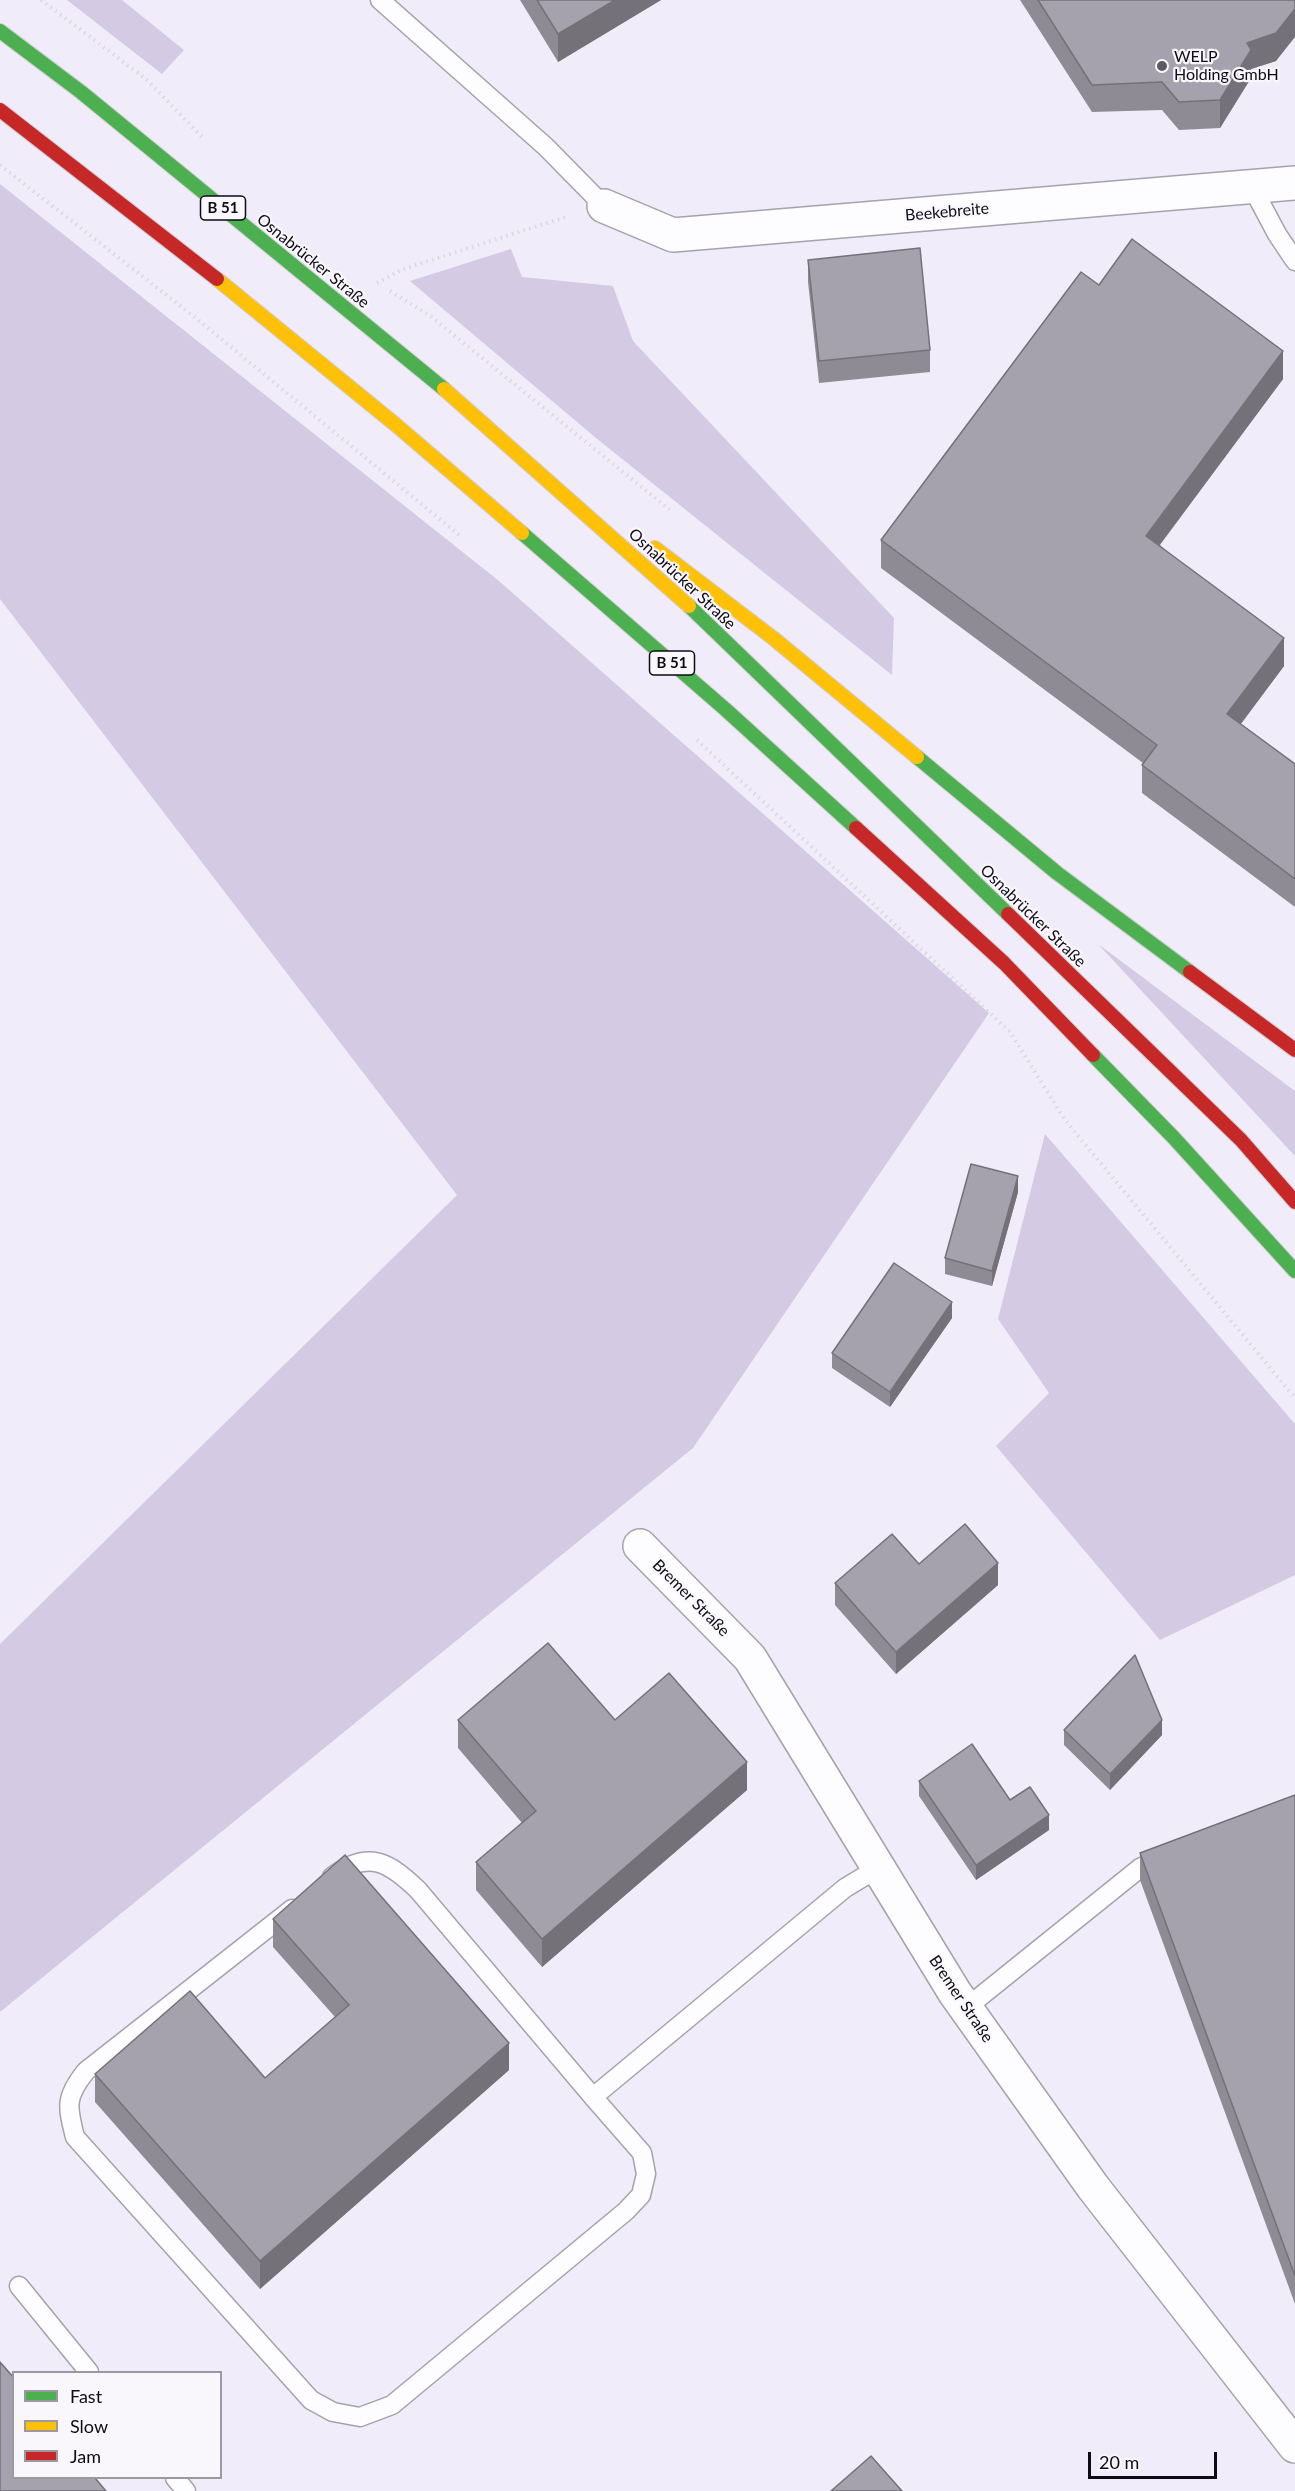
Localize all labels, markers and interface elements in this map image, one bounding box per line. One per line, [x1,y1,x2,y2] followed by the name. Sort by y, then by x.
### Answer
[1174,47,1279,85] place label: WELP Holding GmbH
[1155,59,1169,73] marker: WELP Holding GmbH
[200,196,246,220] road number: B 51
[904,199,990,225] street label: Beekebreite
[253,210,373,312] street label: Osnabrücker Straße
[625,524,739,634] street label: Osnabrücker Straße
[650,651,694,675] road number: B 51
[976,861,1090,971] street label: Osnabrücker Straße
[648,1555,734,1641] street label: Bremer Straße
[925,1952,997,2046] street label: Bremer Straße
[12,2371,222,2479] legend
[70,2385,102,2407] text: Fast
[70,2415,108,2437] text: Slow
[1091,2440,1220,2478] scale bar
[70,2445,101,2467] text: Jam
[1099,2451,1139,2473] text: 20 m

